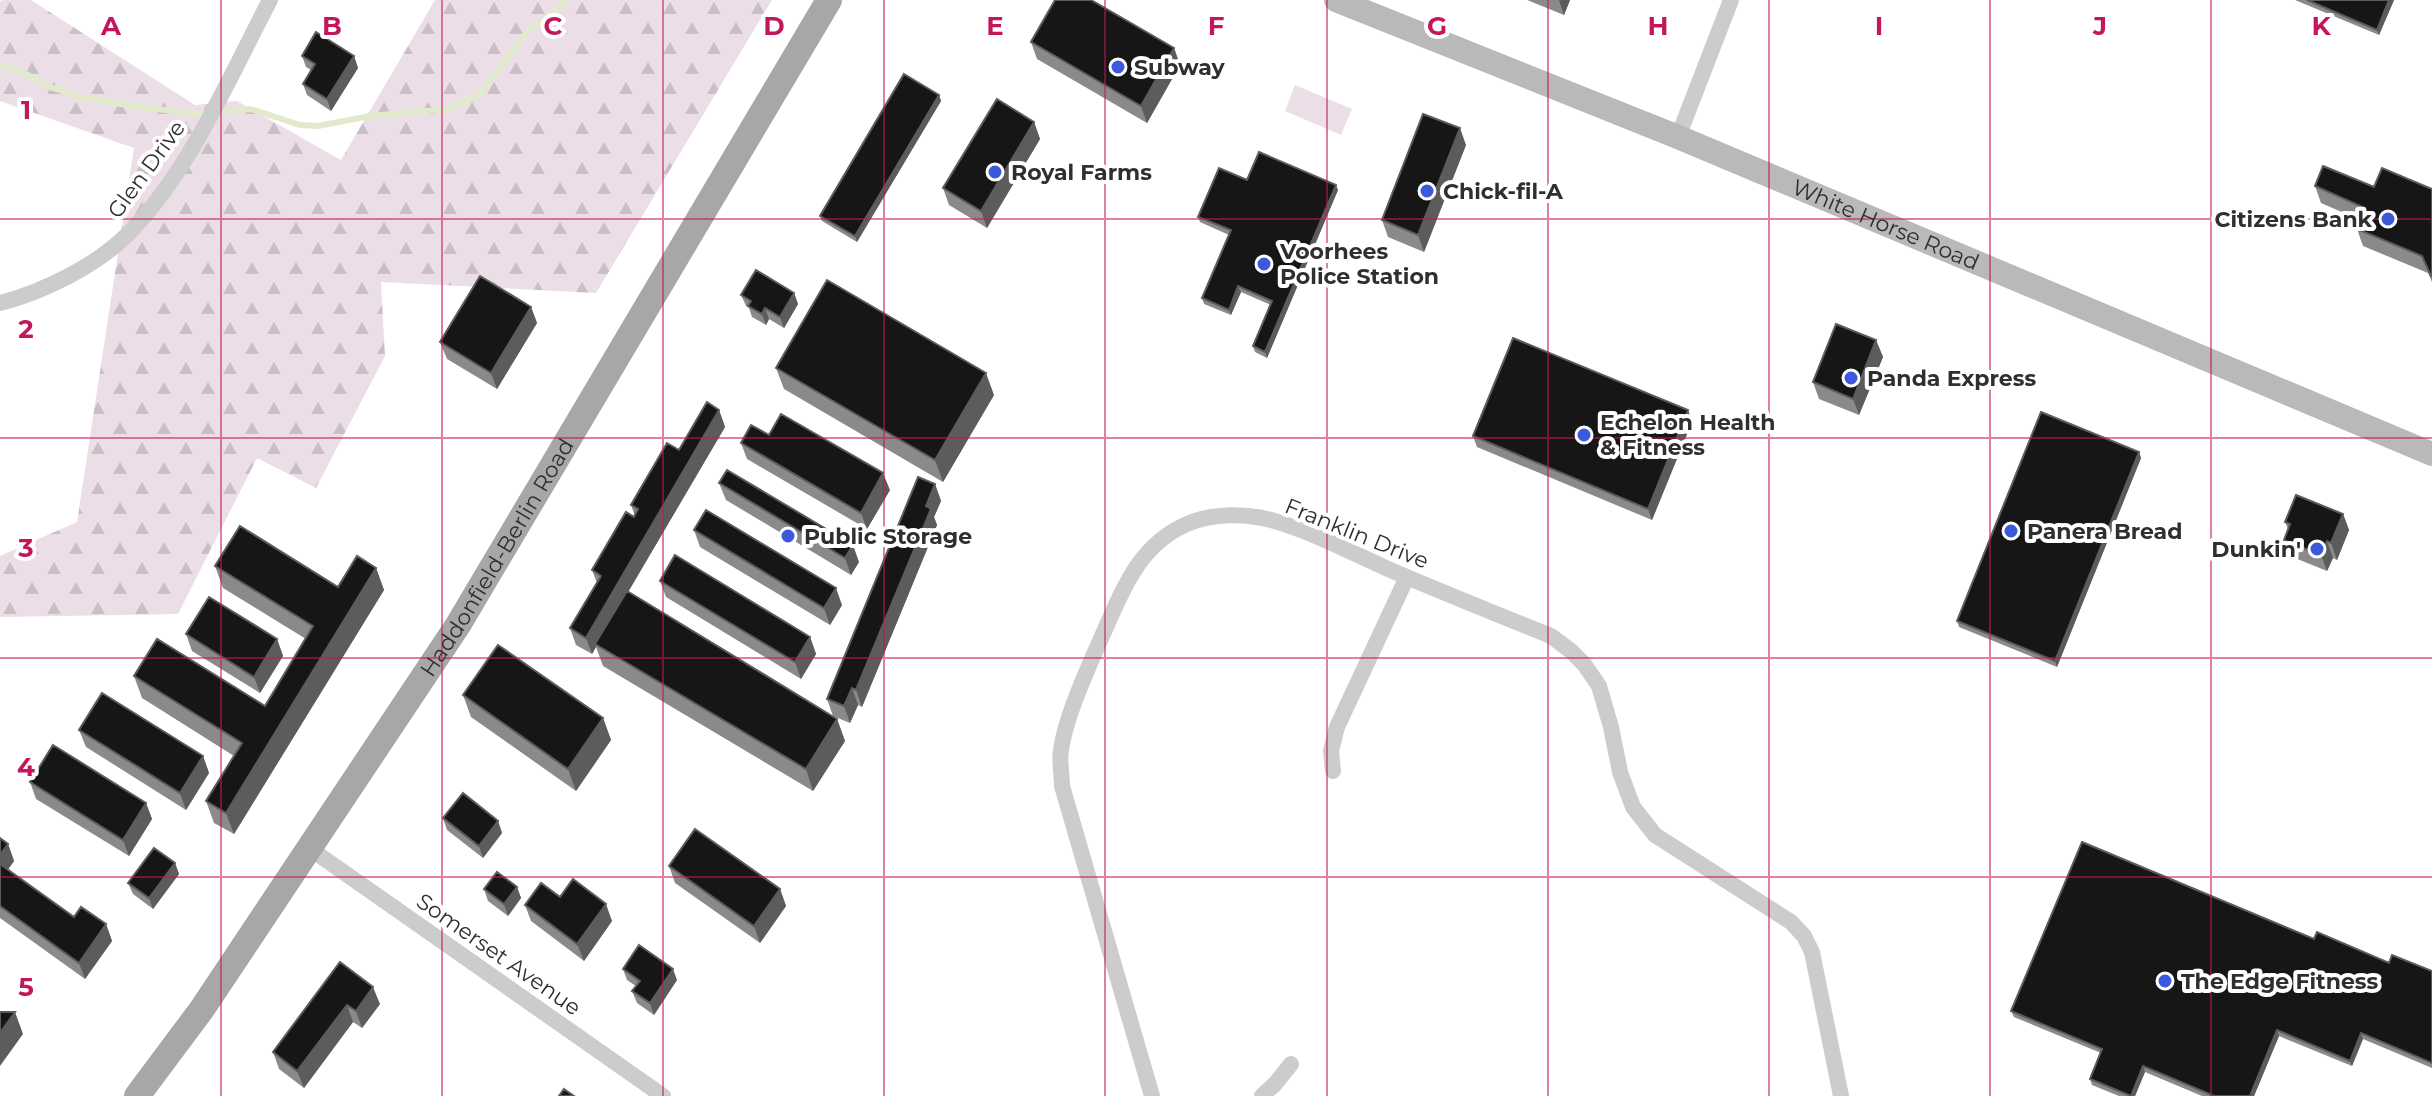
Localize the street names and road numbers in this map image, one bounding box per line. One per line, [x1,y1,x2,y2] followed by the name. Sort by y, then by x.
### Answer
[102,115,191,224] street label: Glen Drive
[1788,174,1983,276] street label: White Horse Road
[414,434,580,682] street label: Haddonfield-Berlin Road
[1281,492,1433,575] street label: Franklin Drive
[411,888,586,1021] street label: Somerset Avenue

